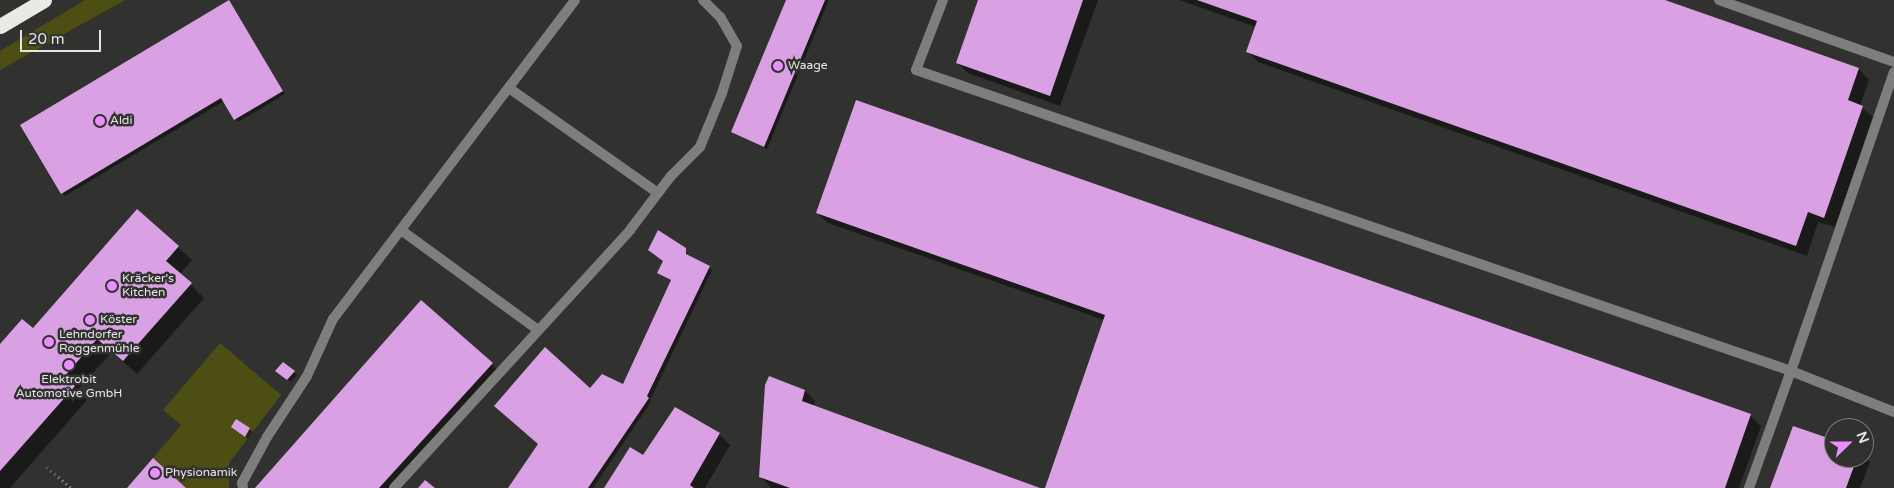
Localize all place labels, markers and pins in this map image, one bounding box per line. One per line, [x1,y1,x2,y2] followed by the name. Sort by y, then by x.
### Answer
[788,59,828,73] place label: Waage
[772,60,784,72] marker: Waage
[110,114,132,128] place label: Aldi
[94,115,106,127] marker: Aldi
[122,272,174,300] place label: Kräcker's Kitchen
[106,280,118,292] marker: Kräcker's Kitchen
[100,313,137,327] place label: Köster
[84,314,96,326] marker: Köster
[59,328,139,356] place label: Lehndorfer Roggenmühle
[43,336,55,348] marker: Lehndorfer Roggenmühle
[63,359,75,371] marker: Elektrobit Automotive GmbH
[16,373,122,401] place label: Elektrobit Automotive GmbH
[165,466,237,480] place label: Physionamik
[149,467,161,479] marker: Physionamik

